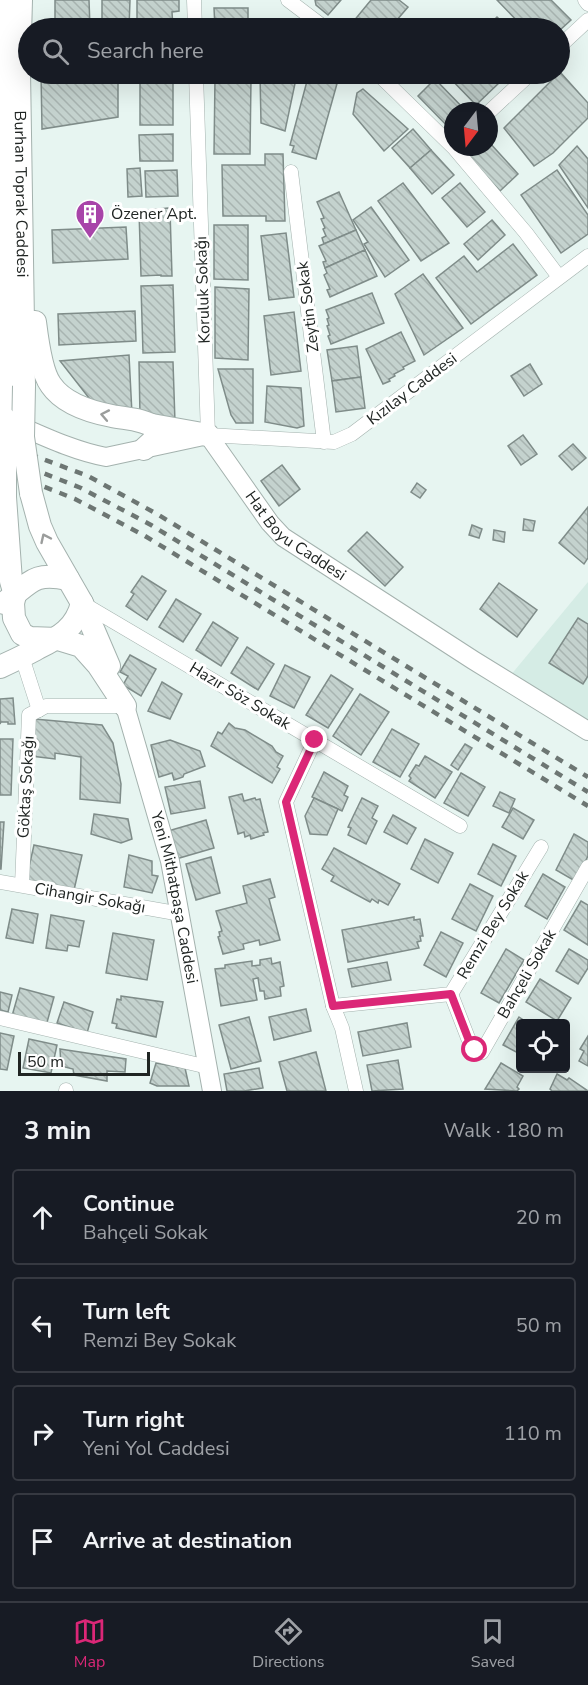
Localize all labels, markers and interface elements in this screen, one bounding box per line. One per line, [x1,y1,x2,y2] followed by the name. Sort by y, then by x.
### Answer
[18,18,570,84] search box
[39,35,72,68] icon: search
[87,36,204,66] text: Search here
[444,102,498,156] north arrow
[9,110,33,278] street label: Burhan Toprak Caddesi
[74,198,106,240] building icon: Özener Apt.
[111,203,197,225] place label: Özener Apt.
[190,236,216,344] street label: Koruluk Sokağı
[291,259,325,354] street label: Zeytin Sokak
[362,348,462,430] street label: Kızılay Caddesi
[101,409,111,422] one-way arrow
[240,487,350,586] street label: Hat Boyu Caddesi
[41,533,53,544] one-way arrow
[185,657,296,736] street label: Hazır Söz Sokak
[301,726,327,752] route end
[12,735,40,839] street label: Göktaş Sokağı
[145,808,203,985] street label: Yeni Mithatpaşa Caddesi
[452,866,535,983] street label: Remzi Bey Sokak
[33,877,147,919] street label: Cihangir Sokağı
[493,924,562,1023] street label: Bahçeli Sokak
[516,1019,570,1073] map controls
[516,1019,570,1073] button: locate
[461,1036,487,1062] route start
[18,1049,150,1076] scale bar
[27,1051,64,1073] text: 50 m
[24,1113,91,1148] text: 3 min
[444,1117,564,1144] text: Walk · 180 m
[83,1189,174,1219] text: Continue
[26,1201,59,1234] icon: ahead
[516,1204,562,1231] text: 20 m
[83,1219,208,1246] text: Bahçeli Sokak
[83,1297,170,1327] text: Turn left
[26,1309,59,1342] icon: left
[516,1312,562,1339] text: 50 m
[83,1327,236,1354] text: Remzi Bey Sokak
[83,1405,184,1435] text: Turn right
[26,1417,59,1450] icon: right
[504,1420,562,1447] text: 110 m
[83,1435,230,1462] text: Yeni Yol Caddesi
[26,1525,59,1558] icon: arrive
[83,1526,292,1556] text: Arrive at destination
[73,1615,106,1673] tab: Map
[252,1615,324,1673] tab: Directions
[471,1615,515,1673] tab: Saved

